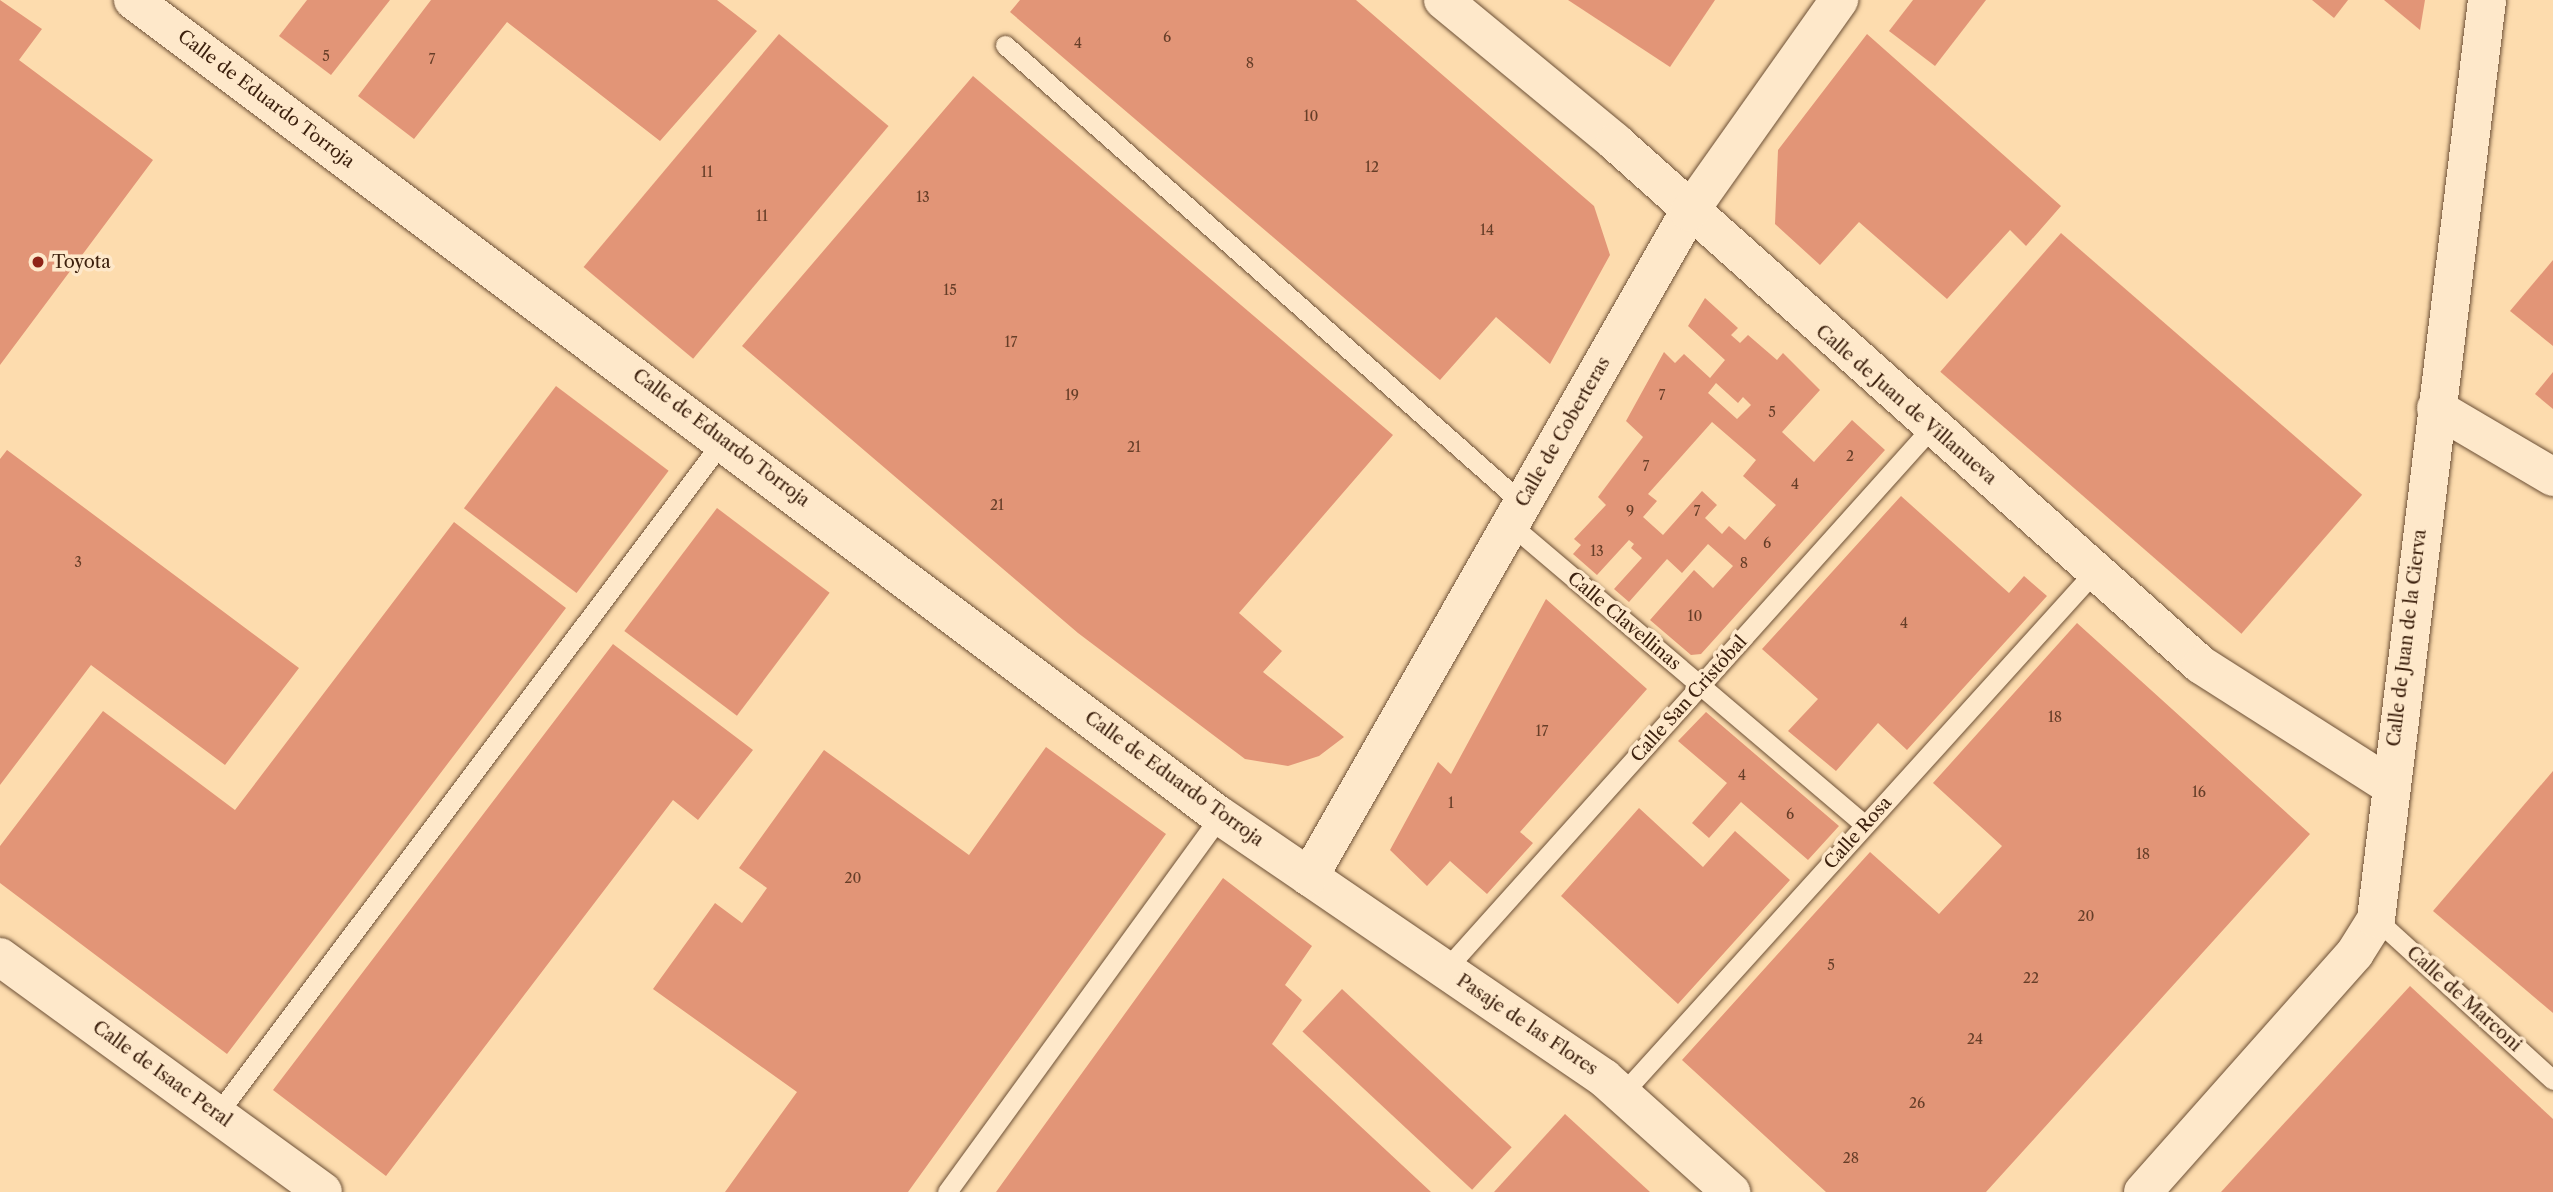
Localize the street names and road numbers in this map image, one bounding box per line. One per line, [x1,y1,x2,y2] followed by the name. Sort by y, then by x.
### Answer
[173,25,359,173] street label: Calle de Eduardo Torroja
[1811,320,2001,490] street label: Calle de Juan de Villanueva
[1511,353,1615,511] street label: Calle de Coberteras
[628,364,814,512] street label: Calle de Eduardo Torroja
[2383,528,2431,748] street label: Calle de Juan de la Cierva
[1563,567,1685,675] street label: Calle Clavellinas
[1626,631,1752,767] street label: Calle San Cristóbal
[1080,707,1268,851] street label: Calle de Eduardo Torroja
[1820,792,1896,874] street label: Calle Rosa
[2402,942,2526,1056] street label: Calle de Marconi
[1453,970,1601,1080] street label: Pasaje de las Flores
[88,1016,236,1132] street label: Calle de Isaac Peral

